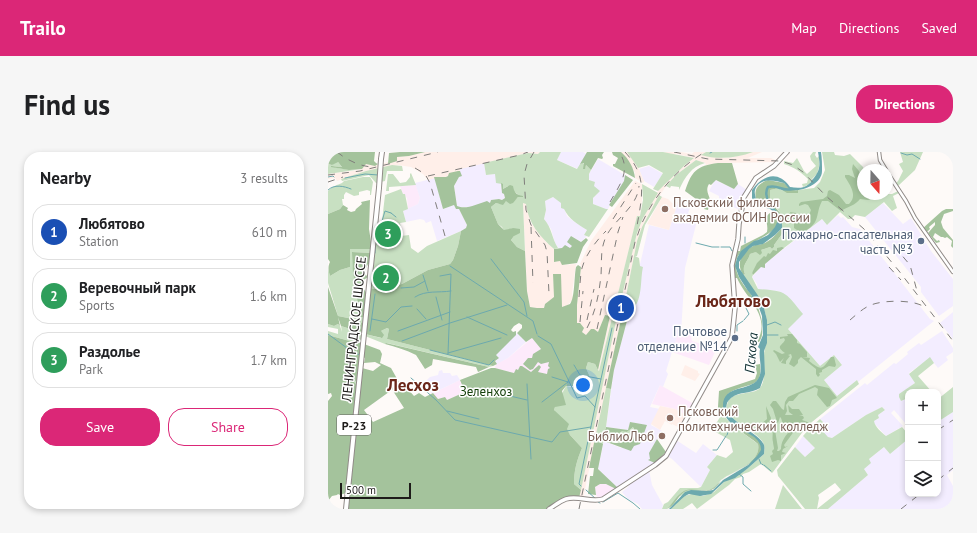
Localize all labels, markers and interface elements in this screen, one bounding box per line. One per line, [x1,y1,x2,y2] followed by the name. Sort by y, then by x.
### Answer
[20,16,66,40] text: Trailo
[791,19,817,37] text: Map
[839,19,899,37] text: Directions
[921,19,957,37] text: Saved
[856,85,953,123] button: Directions
[24,86,110,123] text: Find us
[857,164,893,200] north arrow
[40,167,91,189] text: Nearby
[240,170,288,187] text: 3 results
[673,194,810,226] place label: Псковский филиал академии ФСИН России
[660,204,670,214] marker: Псковский филиал академии ФСИН России
[79,214,145,233] text: Любятово
[375,219,401,249] pin: 3
[50,224,58,241] text: 1
[252,224,287,241] text: 610 m
[782,226,913,258] place label: Пожарно-спасательная часть №3
[79,233,119,250] text: Station
[916,236,926,246] marker: Пожарно-спасательная часть №3
[338,256,370,403] street label: ЛЕНИНГРАДСКОЕ ШОССЕ
[373,263,399,293] pin: 2
[79,278,196,297] text: Веревочный парк
[50,288,58,305] text: 2
[250,288,287,305] text: 1.6 km
[695,290,770,312] district label: Любятово
[608,293,634,323] pin: 1
[79,297,115,314] text: Sports
[637,323,727,355] place label: Почтовое отделение №14
[740,332,762,374] water label: Пскова
[730,333,740,343] marker: Почтовое отделение №14
[79,342,140,361] text: Раздолье
[50,352,58,369] text: 3
[250,352,287,369] text: 1.7 km
[79,361,103,378] text: Park
[386,374,439,396] district label: Лесхоз
[573,375,593,395] your location
[460,383,513,400] park label: Зеленхоз
[905,389,941,497] map controls
[905,389,941,425] button: +
[678,403,829,435] place label: Псковский политехнический колледж
[40,408,160,446] button: Save
[168,408,288,446] button: Share
[665,413,675,423] marker: Псковский политехнический колледж
[337,415,371,435] road number: Р-23
[905,425,941,461] button: −
[588,428,654,445] place label: БиблиоЛюб
[657,431,667,441] marker: БиблиоЛюб
[905,461,941,497] button: layers
[340,481,411,500] scale bar
[346,483,376,497] text: 500 m

